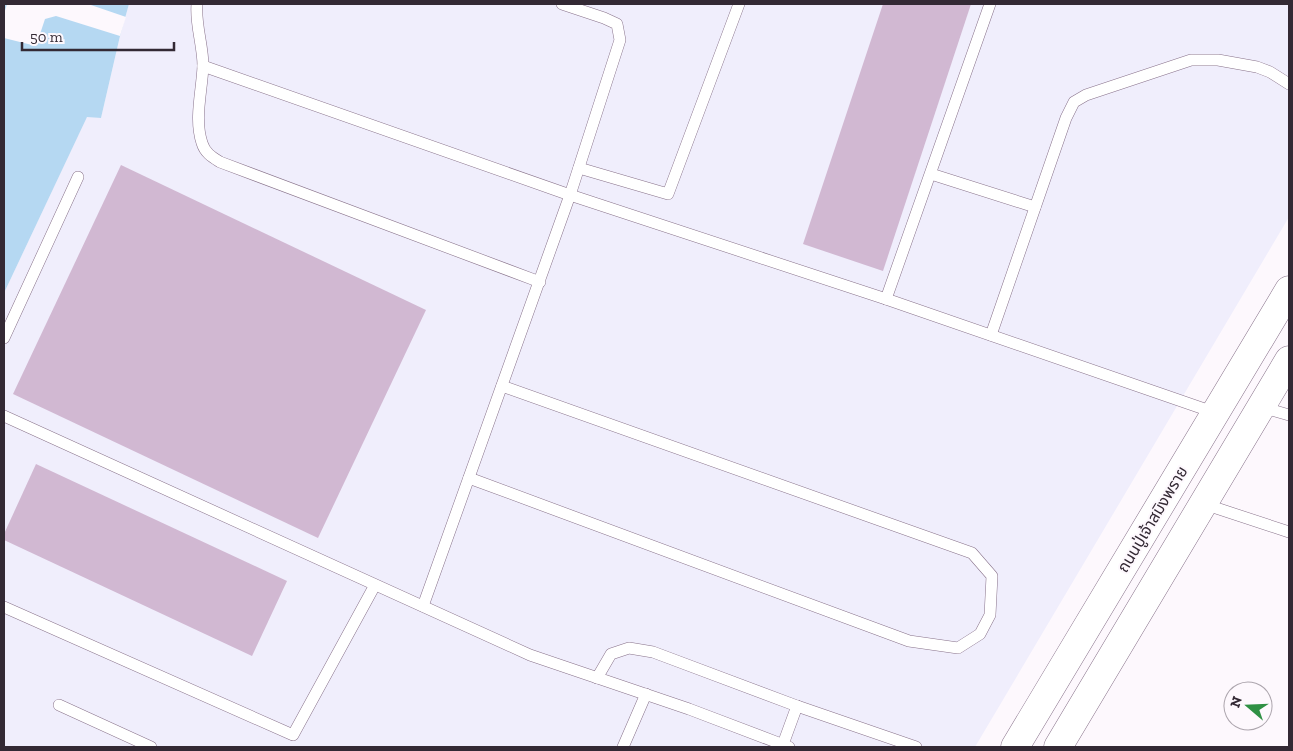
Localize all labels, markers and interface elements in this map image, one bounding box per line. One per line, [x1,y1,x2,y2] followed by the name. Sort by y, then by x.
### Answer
[22,20,175,52] scale bar
[30,28,63,46] text: 50 m
[1113,463,1192,576] street label: ถนนปู่เจ้าสมิงพราย
[1223,681,1273,731] north arrow
[1226,694,1246,710] text: N

